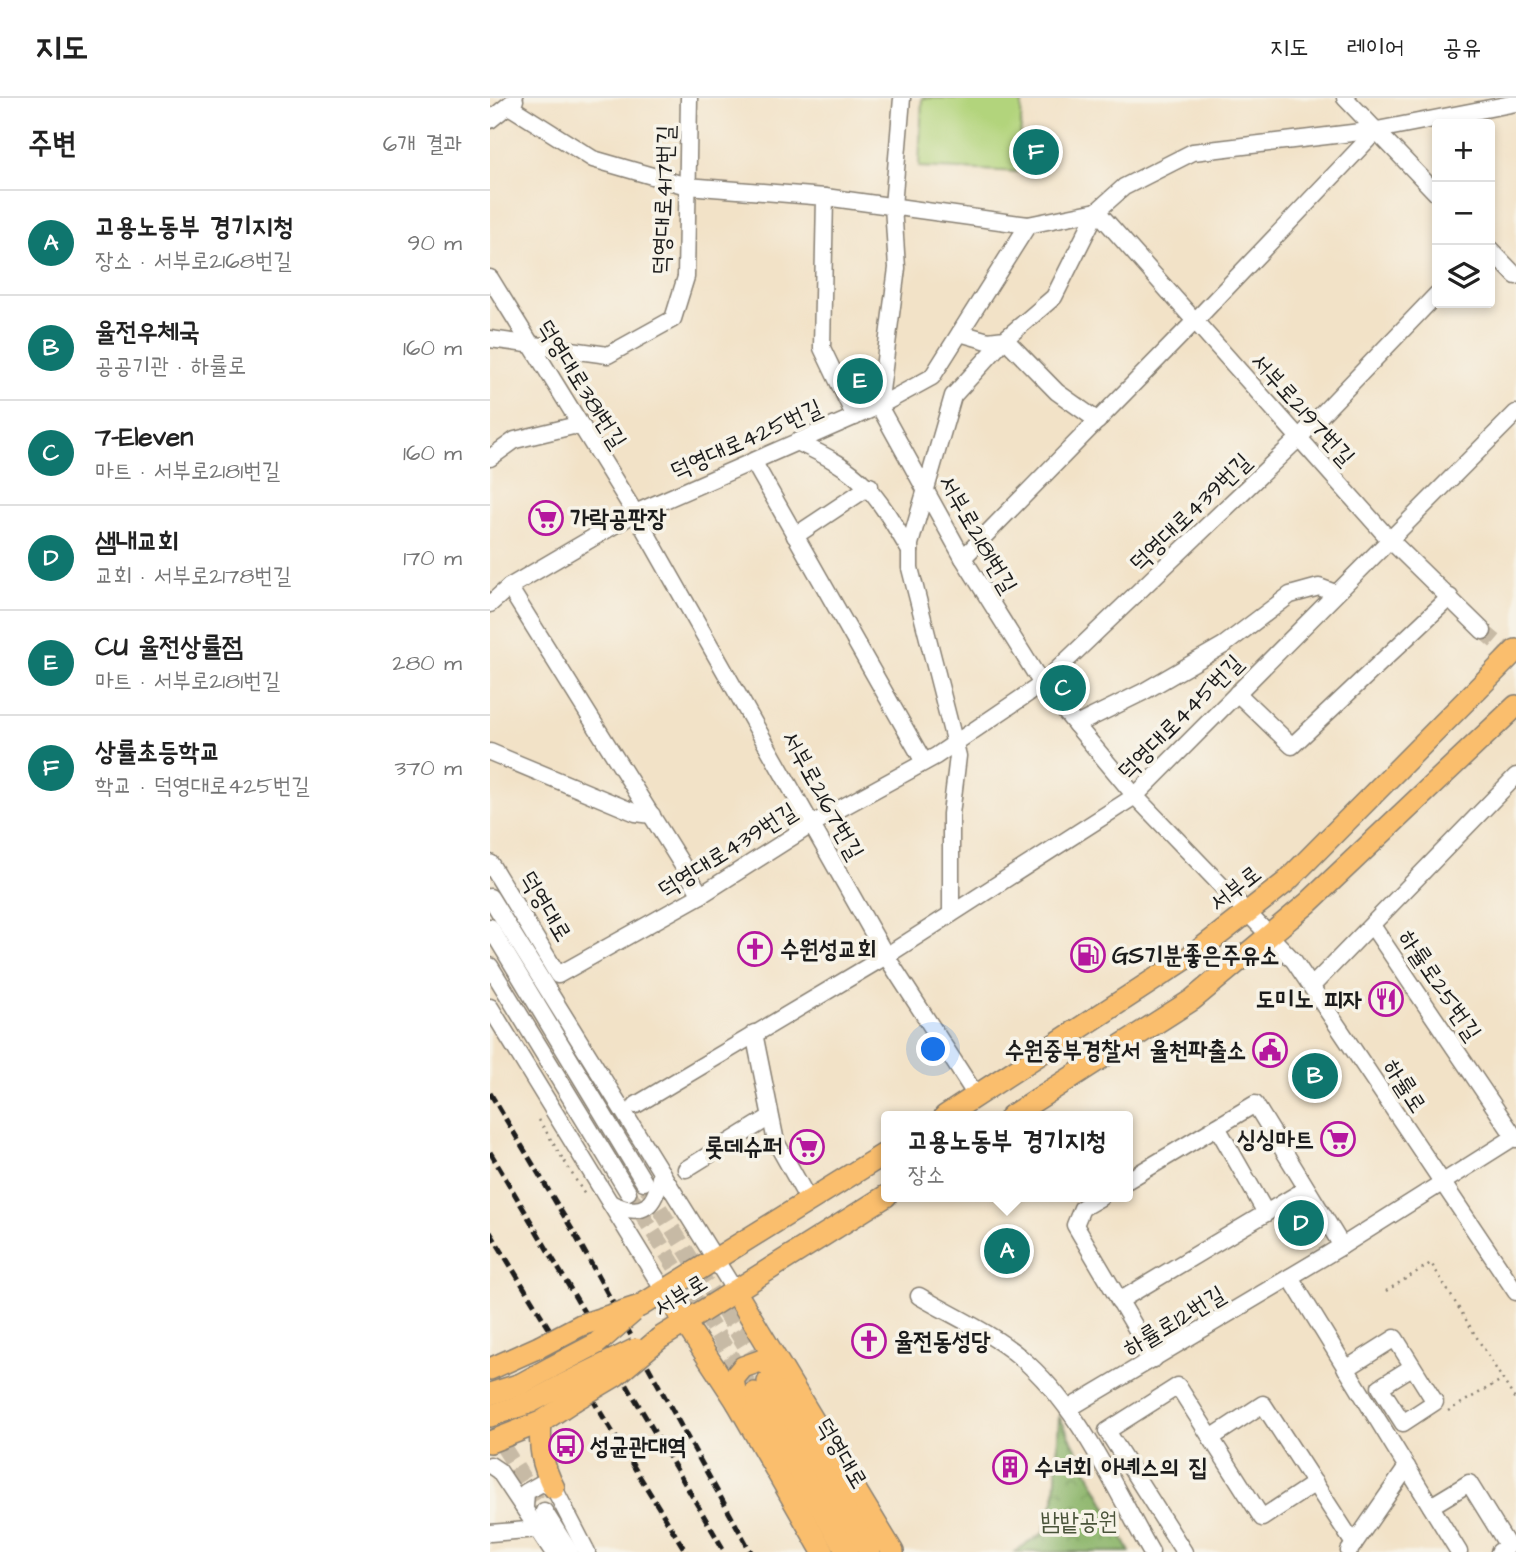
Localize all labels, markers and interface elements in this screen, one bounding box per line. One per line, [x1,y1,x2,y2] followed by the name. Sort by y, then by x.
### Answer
[35,25,88,71] text: 지도
[1270,31,1308,65] text: 지도
[1346,31,1404,65] text: 레이어
[1442,31,1481,65] text: 공유
[1432,119,1495,308] map controls
[1432,119,1495,182] button: +
[28,123,76,165] text: 주변
[644,124,684,276] street label: 덕영대로417번길
[1013,126,1059,178] pin: F
[383,128,462,160] text: 6개 결과
[1432,182,1495,245] button: −
[95,209,294,245] text: 고용노동부 경기지청
[44,227,58,259] text: A
[407,227,462,259] text: 90 m
[95,245,292,277] text: 장소 · 서부로2168번길
[1432,245,1495,308] button: layers
[528,313,634,456] street label: 덕영대로381번길
[95,314,200,350] text: 율전우체국
[43,332,59,364] text: B
[403,332,462,364] text: 160 m
[1242,346,1362,474] street label: 서부로2197번길
[95,350,246,382] text: 공공기관 · 하률로
[837,355,883,407] pin: E
[665,391,828,489] street label: 덕영대로425번길
[95,419,193,455] text: 7-Eleven
[43,437,59,469] text: C
[403,437,462,469] text: 160 m
[1122,446,1259,580] street label: 덕영대로439번길
[95,455,280,487] text: 마트 · 서부로2181번길
[929,469,1025,600] street label: 서부로2181번길
[527,499,565,537] supermarket icon: 가락공판장
[570,502,667,536] place label: 가락공판장
[95,524,179,560] text: 샘내교회
[44,542,58,574] text: D
[403,542,462,574] text: 170 m
[95,560,291,592] text: 교회 · 서부로2178번길
[95,629,243,665] text: CU 율전상률점
[44,647,58,679] text: E
[392,647,462,679] text: 280 m
[1110,647,1251,788] street label: 덕영대로445번길
[1040,662,1086,714] pin: C
[95,665,280,697] text: 마트 · 서부로2181번길
[773,725,872,866] street label: 서부로2167번길
[95,734,221,770] text: 상률초등학교
[43,752,59,784] text: F
[395,752,462,784] text: 370 m
[95,770,310,802] text: 학교 · 덕영대로425번길
[651,795,804,907] street label: 덕영대로439번길
[1202,858,1269,920] street label: 서부로
[511,865,580,948] street label: 덕영대로
[1389,923,1489,1048] street label: 하률로25번길
[736,930,774,968] church icon: 수원성교회
[780,933,877,967] place label: 수원성교회
[1069,936,1107,974] fuel station icon: GS기분좋은주유소
[1112,939,1279,973] place label: GS기분좋은주유소
[1367,980,1405,1018] restaurant icon: 도미노 피자
[1256,983,1362,1017] place label: 도미노 피자
[1251,1031,1289,1069] public building icon: 수원중부경찰서 율천파출소
[916,1032,950,1066] your location
[1005,1034,1246,1068] place label: 수원중부경찰서 율천파출소
[1292,1050,1338,1102] pin: B
[1374,1053,1434,1120] street label: 하률로
[881,1111,1133,1202] popup
[1319,1120,1357,1158] supermarket icon: 싱싱마트
[908,1123,1106,1159] text: 고용노동부 경기지청
[1237,1123,1314,1157] place label: 싱싱마트
[788,1128,826,1166] supermarket icon: 롯데슈퍼
[705,1131,782,1165] place label: 롯데슈퍼
[908,1159,945,1191] text: 장소
[1278,1197,1324,1249] pin: D
[984,1225,1030,1277] pin: A
[647,1266,714,1326] street label: 서부로
[1117,1278,1232,1366] street label: 하률로12번길
[850,1322,888,1360] church icon: 율전동성당
[894,1325,991,1359] place label: 율전동성당
[807,1412,876,1495] street label: 덕영대로
[547,1427,585,1465] bus stop icon: 성균관대역
[590,1430,687,1464] place label: 성균관대역
[991,1448,1029,1486] building icon: 수녀회 아녜스의 집
[1034,1451,1208,1485] place label: 수녀회 아녜스의 집
[1040,1505,1118,1539] park label: 밤밭공원

